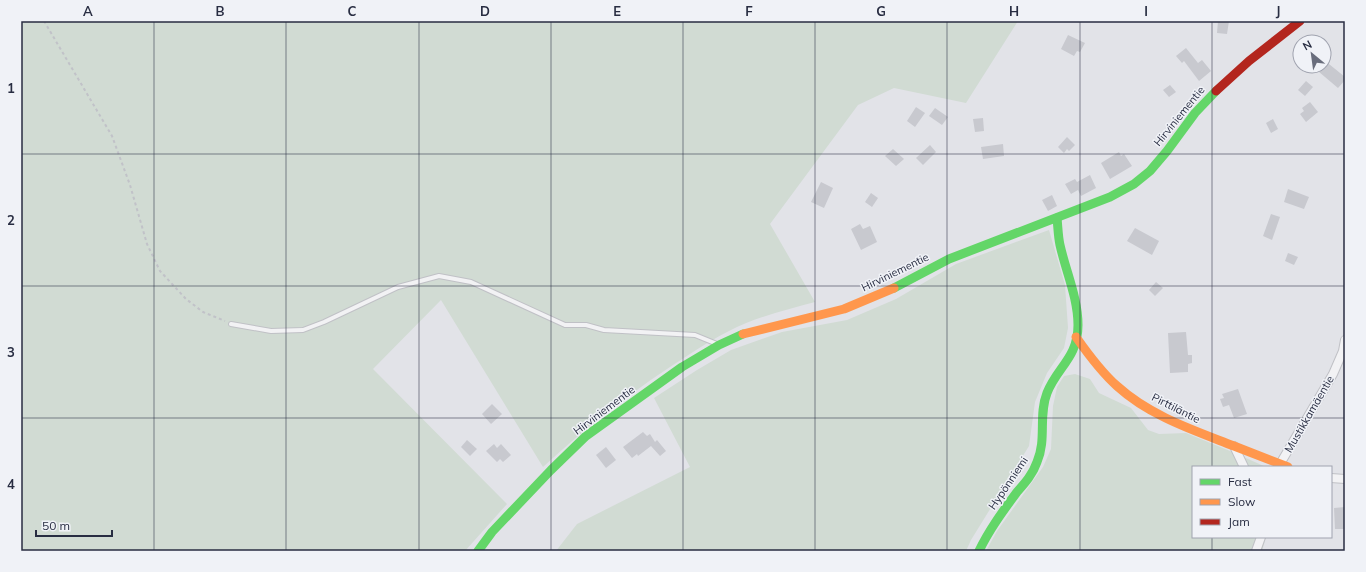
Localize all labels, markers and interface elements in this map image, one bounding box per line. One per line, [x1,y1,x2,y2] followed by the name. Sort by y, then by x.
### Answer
[83,3,93,19] text: A
[216,3,225,19] text: B
[348,3,357,19] text: C
[480,3,490,19] text: D
[613,3,621,19] text: E
[745,3,753,19] text: F
[876,3,886,19] text: G
[1009,3,1019,19] text: H
[1144,3,1148,19] text: I
[1276,3,1280,19] text: J
[1292,34,1332,74] north arrow
[1300,37,1314,53] text: N
[7,80,15,96] text: 1
[1150,83,1208,149] street label: Hirviniementie
[7,212,15,228] text: 2
[859,250,931,294] street label: Hirviniementie
[7,344,15,360] text: 3
[1281,373,1337,455] street label: Mustikkamäentie
[570,382,638,438] street label: Hirviniementie
[1149,390,1203,426] street label: Pirttiläntie
[985,454,1031,512] street label: Hypönniemi
[1192,466,1332,538] legend
[1228,474,1252,489] text: Fast
[7,476,15,492] text: 4
[1228,494,1256,509] text: Slow
[36,512,112,538] scale bar
[1228,514,1250,529] text: Jam
[42,518,70,533] text: 50 m

